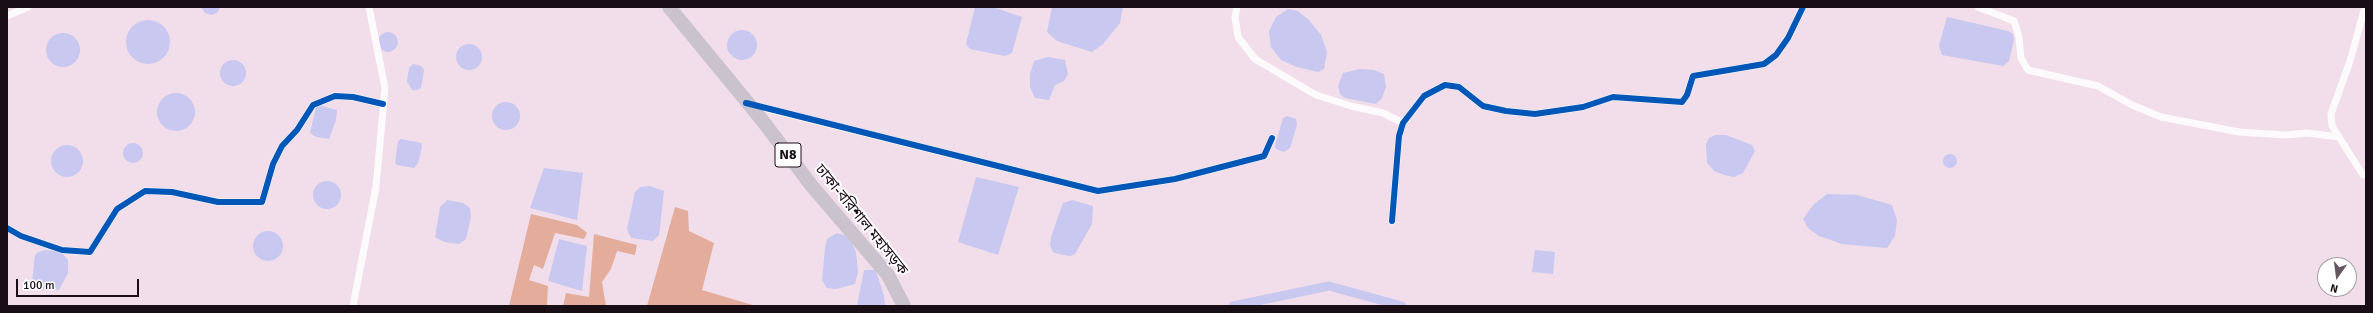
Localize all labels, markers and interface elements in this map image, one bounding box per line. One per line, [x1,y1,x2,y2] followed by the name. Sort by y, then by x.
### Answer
[775,143,801,167] road number: N8
[811,161,911,279] street label: ঢাকা-বরিশাল মহাসড়ক
[2317,257,2357,297] north arrow
[18,271,141,297] scale bar
[23,278,55,293] text: 100 m
[2329,281,2340,295] text: N

